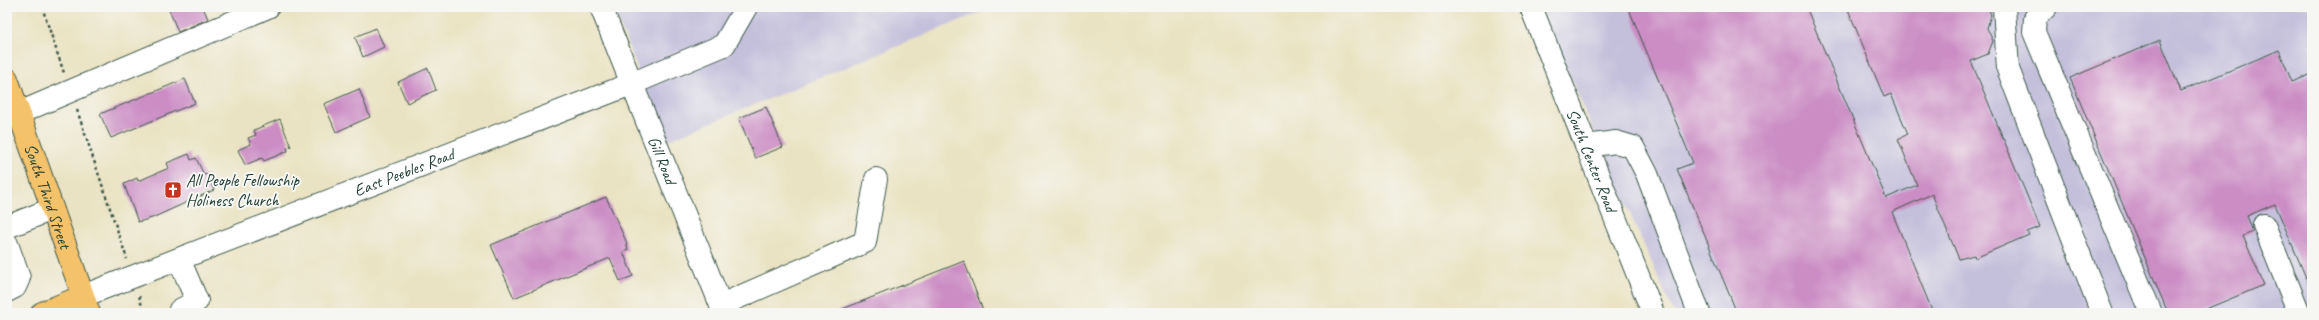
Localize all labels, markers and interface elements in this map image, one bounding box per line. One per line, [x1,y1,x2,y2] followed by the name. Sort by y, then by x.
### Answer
[1562,106,1623,217] street label: South Center Road
[644,133,682,189] street label: Gill Road
[20,141,77,254] street label: South Third Street
[351,142,459,201] street label: East Peebles Road
[186,170,301,211] place label: All People Fellowship Holiness Church
[163,180,183,200] church icon: All People Fellowship Holiness Church

